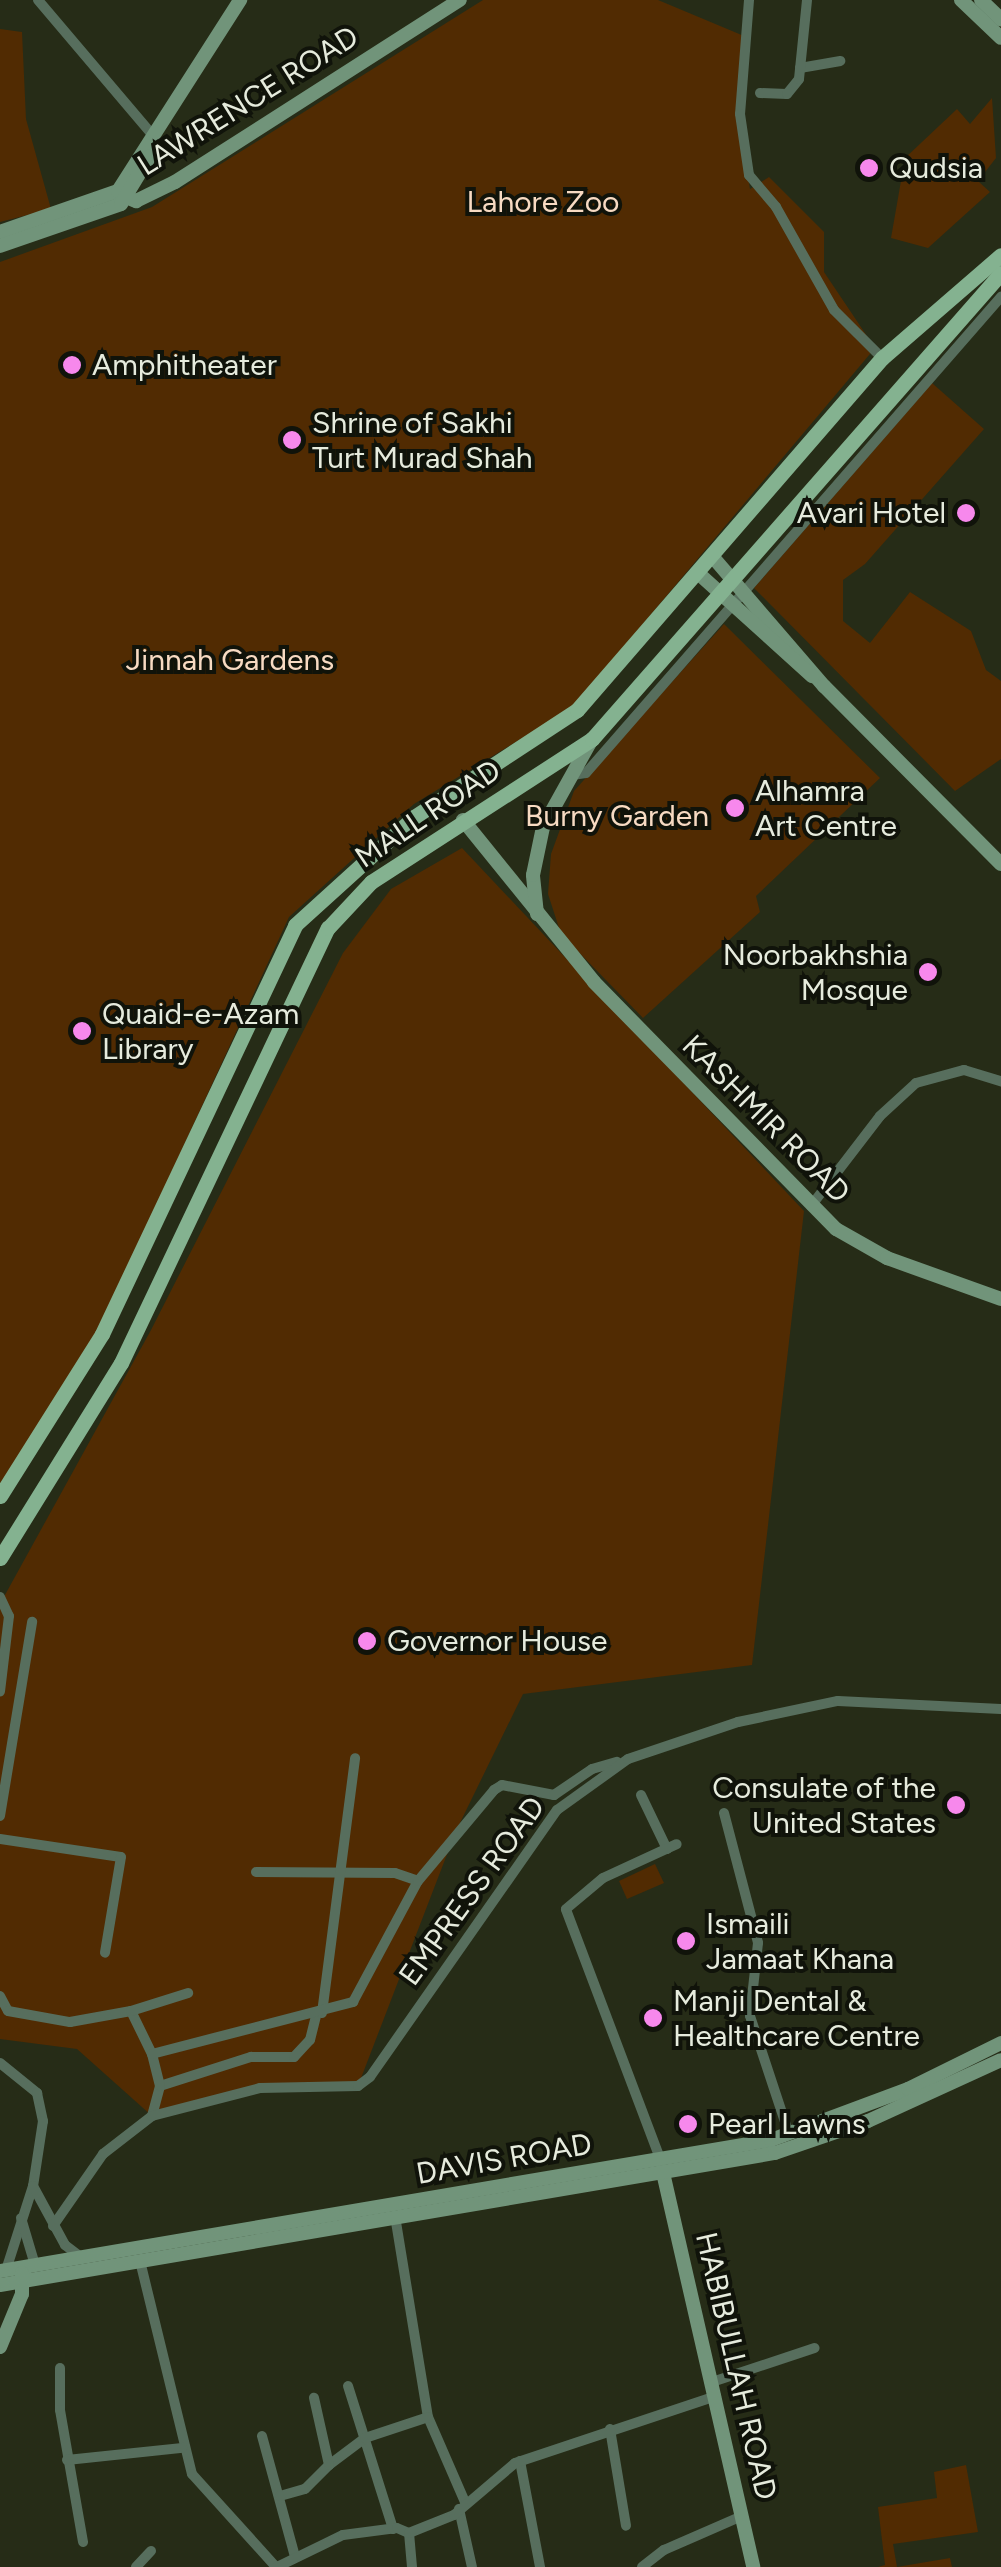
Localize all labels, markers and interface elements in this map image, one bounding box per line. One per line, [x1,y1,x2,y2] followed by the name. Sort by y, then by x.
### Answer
[131,19,365,183] street label: LAWRENCE ROAD
[889,150,983,186] place label: Qudsia
[858,157,880,179] marker: Qudsia
[467,184,619,220] park label: Lahore Zoo
[92,347,277,383] place label: Amphitheater
[61,354,83,376] marker: Amphitheater
[312,405,533,476] place label: Shrine of Sakhi Turt Murad Shah
[281,429,303,451] marker: Shrine of Sakhi Turt Murad Shah
[797,495,946,531] place label: Avari Hotel
[955,502,977,524] marker: Avari Hotel
[126,642,334,678] park label: Jinnah Gardens
[349,752,507,876] street label: MALL ROAD
[755,773,897,844] place label: Alhamra Art Centre
[724,797,746,819] marker: Alhamra Art Centre
[525,798,709,834] park label: Burny Garden
[723,937,908,1008] place label: Noorbakhshia Mosque
[917,961,939,983] marker: Noorbakhshia Mosque
[102,996,299,1066] place label: Quaid-e-Azam Library
[71,1020,93,1042] marker: Quaid-e-Azam Library
[675,1028,857,1210] street label: KASHMIR ROAD
[387,1623,607,1659] place label: Governor House
[356,1630,378,1652] marker: Governor House
[712,1770,936,1840] place label: Consulate of the United States
[392,1790,552,1992] street label: EMPRESS ROAD
[945,1794,967,1816] marker: Consulate of the United States
[706,1906,894,1976] place label: Ismaili Jamaat Khana
[675,1930,697,1952] marker: Ismaili Jamaat Khana
[673,1983,920,2054] place label: Manji Dental & Healthcare Centre
[642,2007,664,2029] marker: Manji Dental & Healthcare Centre
[708,2106,866,2142] place label: Pearl Lawns
[677,2113,699,2135] marker: Pearl Lawns
[414,2126,594,2192] street label: DAVIS ROAD
[688,2229,784,2503] street label: HABIBULLAH ROAD

